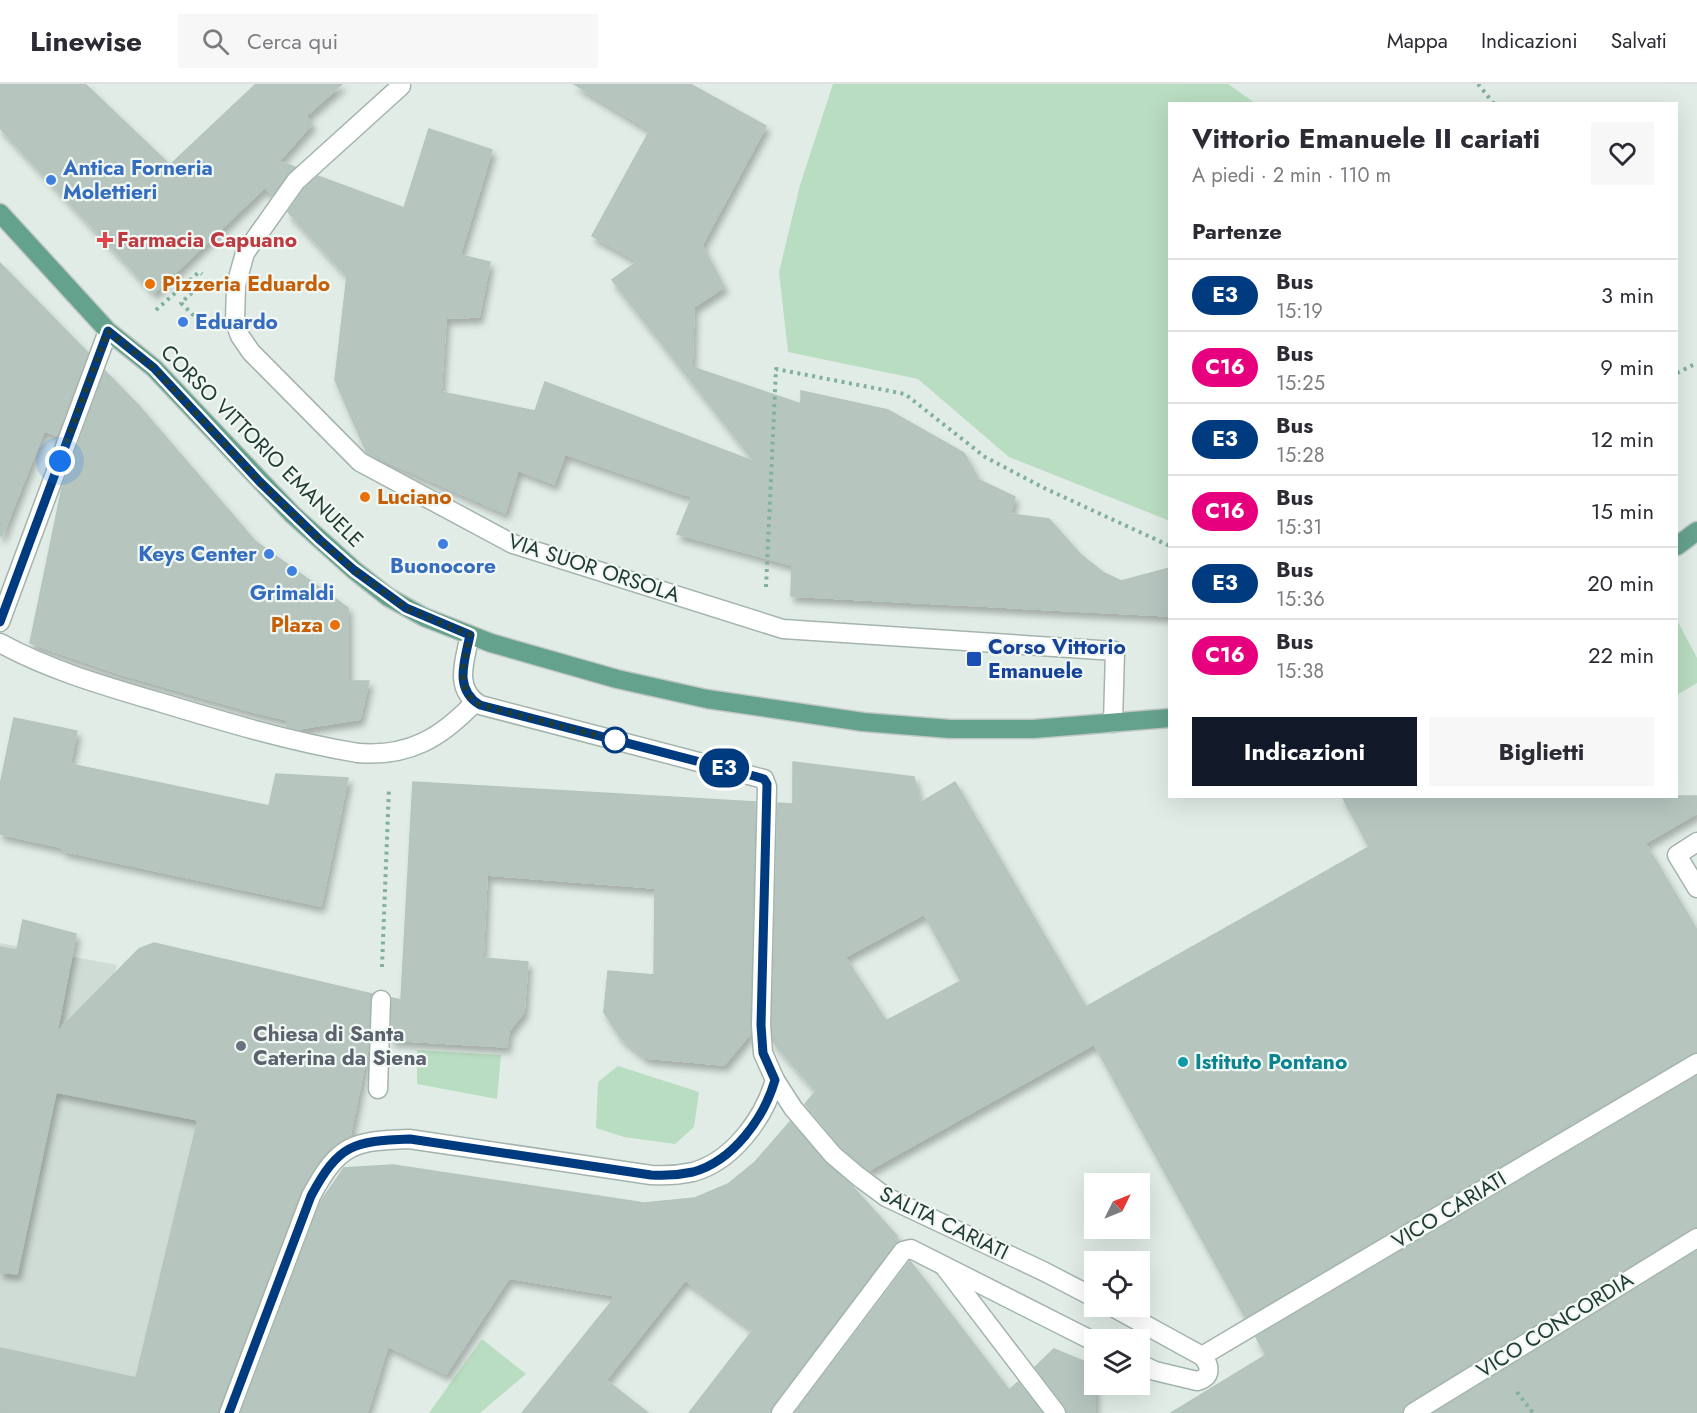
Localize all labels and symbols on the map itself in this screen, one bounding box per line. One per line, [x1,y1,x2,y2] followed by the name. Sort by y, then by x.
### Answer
[62,153,213,207] place label: Antica Forneria Molettieri
[44,173,58,187] marker: Antica Forneria Molettieri
[117,225,297,255] place label: Farmacia Capuano
[98,233,112,247] marker: Farmacia Capuano
[162,269,330,299] place label: Pizzeria Eduardo
[143,277,157,291] marker: Pizzeria Eduardo
[195,307,278,337] place label: Eduardo
[176,315,190,329] marker: Eduardo
[154,338,370,554] street label: CORSO VITTORIO EMANUELE
[45,446,75,476] your location
[377,482,452,512] place label: Luciano
[358,490,372,504] marker: Luciano
[504,526,684,610] street label: VIA SUOR ORSOLA
[436,537,450,551] marker: Buonocore
[138,539,257,569] place label: Keys Center
[262,547,276,561] marker: Keys Center
[390,551,496,581] place label: Buonocore
[285,564,299,578] marker: Grimaldi
[250,578,334,608] place label: Grimaldi
[271,610,323,640] place label: Plaza
[328,618,342,632] marker: Plaza
[988,632,1126,686] place label: Corso Vittorio Emanuele
[965,650,983,668] marker: Corso Vittorio Emanuele
[602,727,628,753] unlabelled marker
[697,748,751,788] line badge: E3
[253,1019,427,1073] place label: Chiesa di Santa Caterina da Siena
[234,1039,248,1053] marker: Chiesa di Santa Caterina da Siena
[1195,1047,1347,1077] place label: Istituto Pontano
[1176,1055,1190,1069] marker: Istituto Pontano
[1386,1164,1512,1256] street label: VICO CARIATI
[1084,1173,1150,1239] north arrow
[875,1179,1013,1267] street label: SALITA CARIATI
[1471,1265,1639,1385] street label: VICO CONCORDIA

